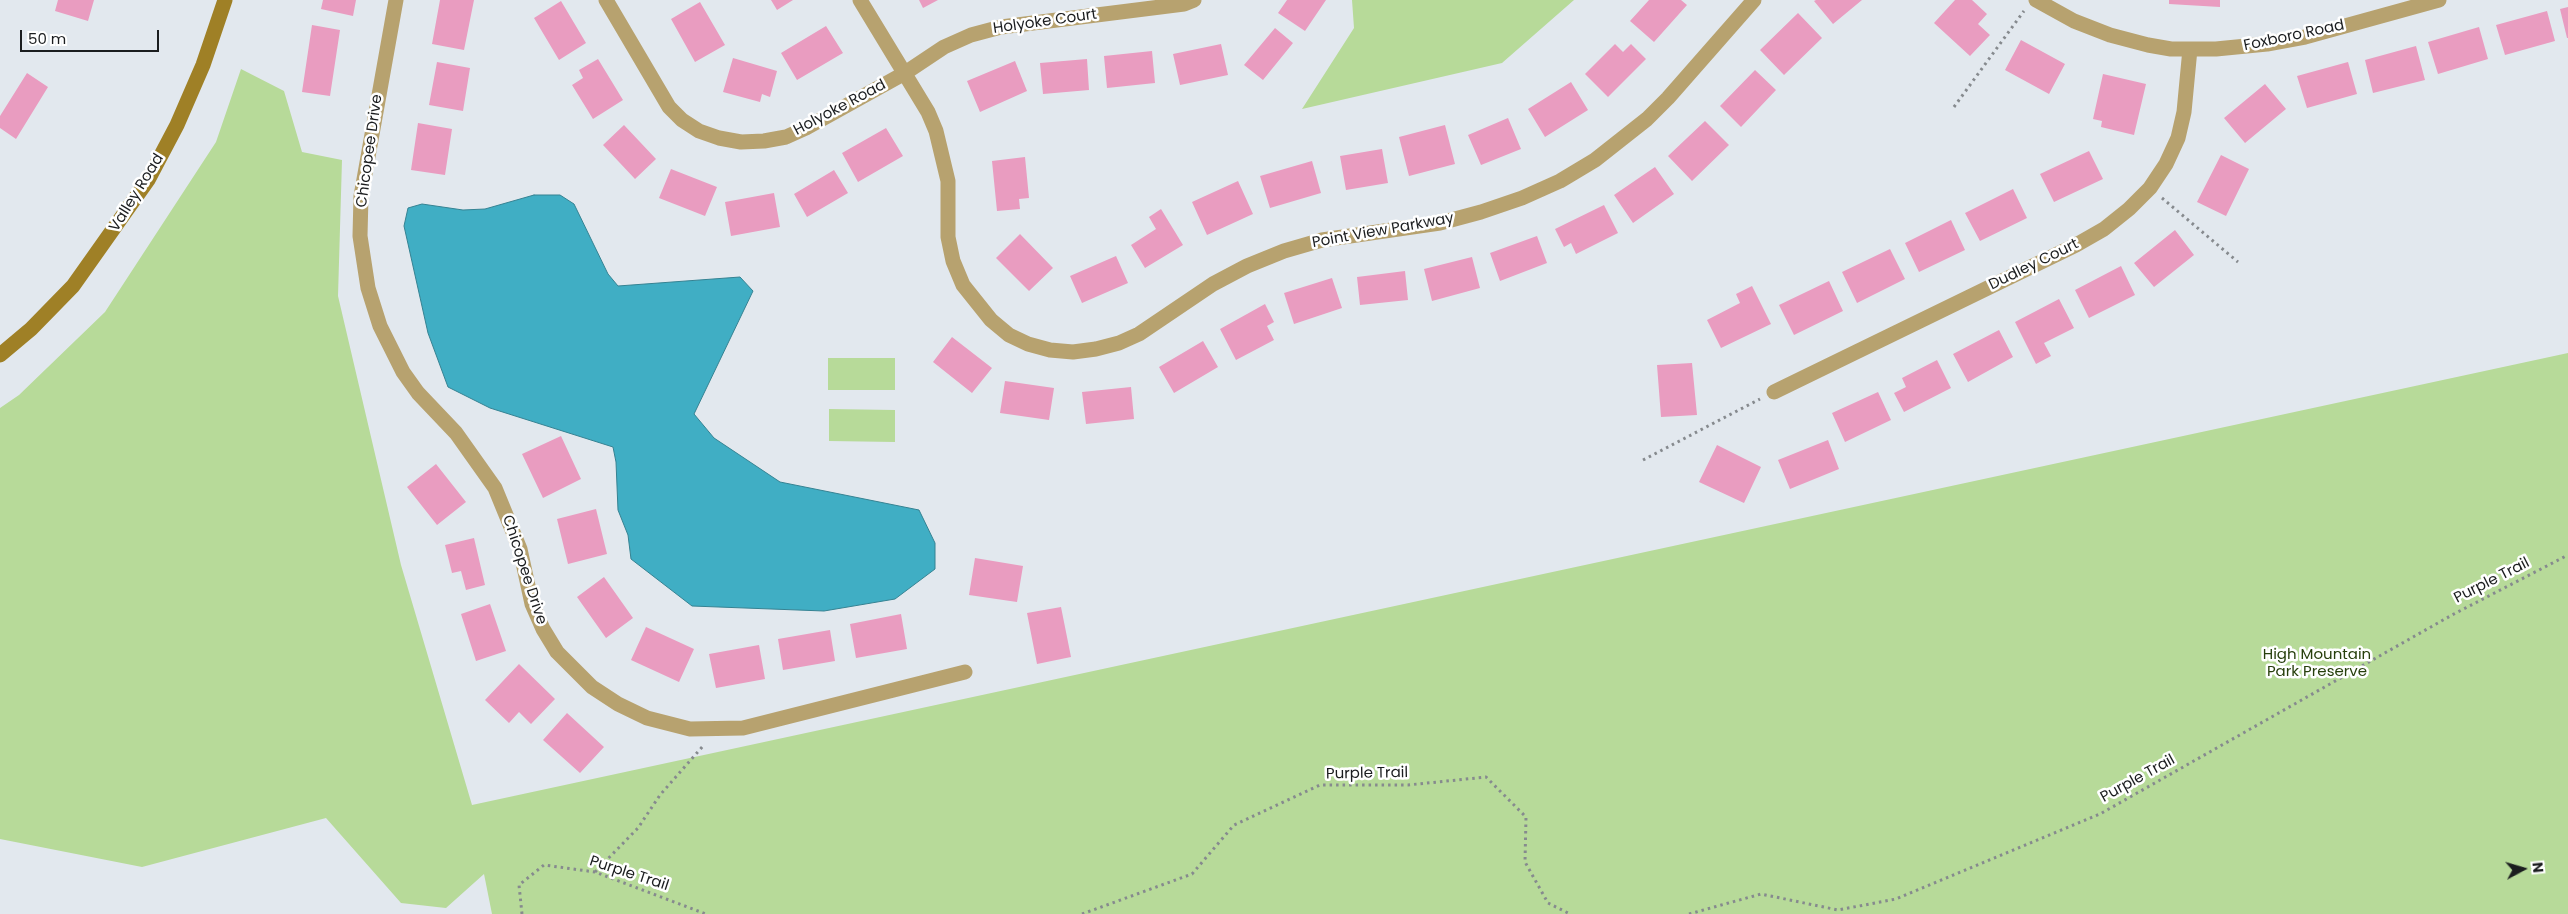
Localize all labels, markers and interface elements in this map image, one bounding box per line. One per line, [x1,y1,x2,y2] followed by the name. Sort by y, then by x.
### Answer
[992,6,1098,38] street label: Holyoke Court
[2242,17,2346,55] street label: Foxboro Road
[22,20,161,52] scale bar
[28,28,66,49] text: 50 m
[791,76,889,140] street label: Holyoke Road
[353,93,387,209] street label: Chicopee Drive
[106,151,168,235] street label: Valley Road
[1311,210,1455,252] street label: Point View Parkway
[1986,236,2082,294] street label: Dudley Court
[498,513,550,627] street label: Chicopee Drive
[2451,554,2533,608] street label: Purple Trail
[2263,646,2371,681] park label: High Mountain Park Preserve
[2098,751,2178,807] street label: Purple Trail
[1326,764,1408,784] street label: Purple Trail
[2498,844,2548,894] north arrow
[587,853,671,895] street label: Purple Trail
[2527,861,2548,874] text: N

